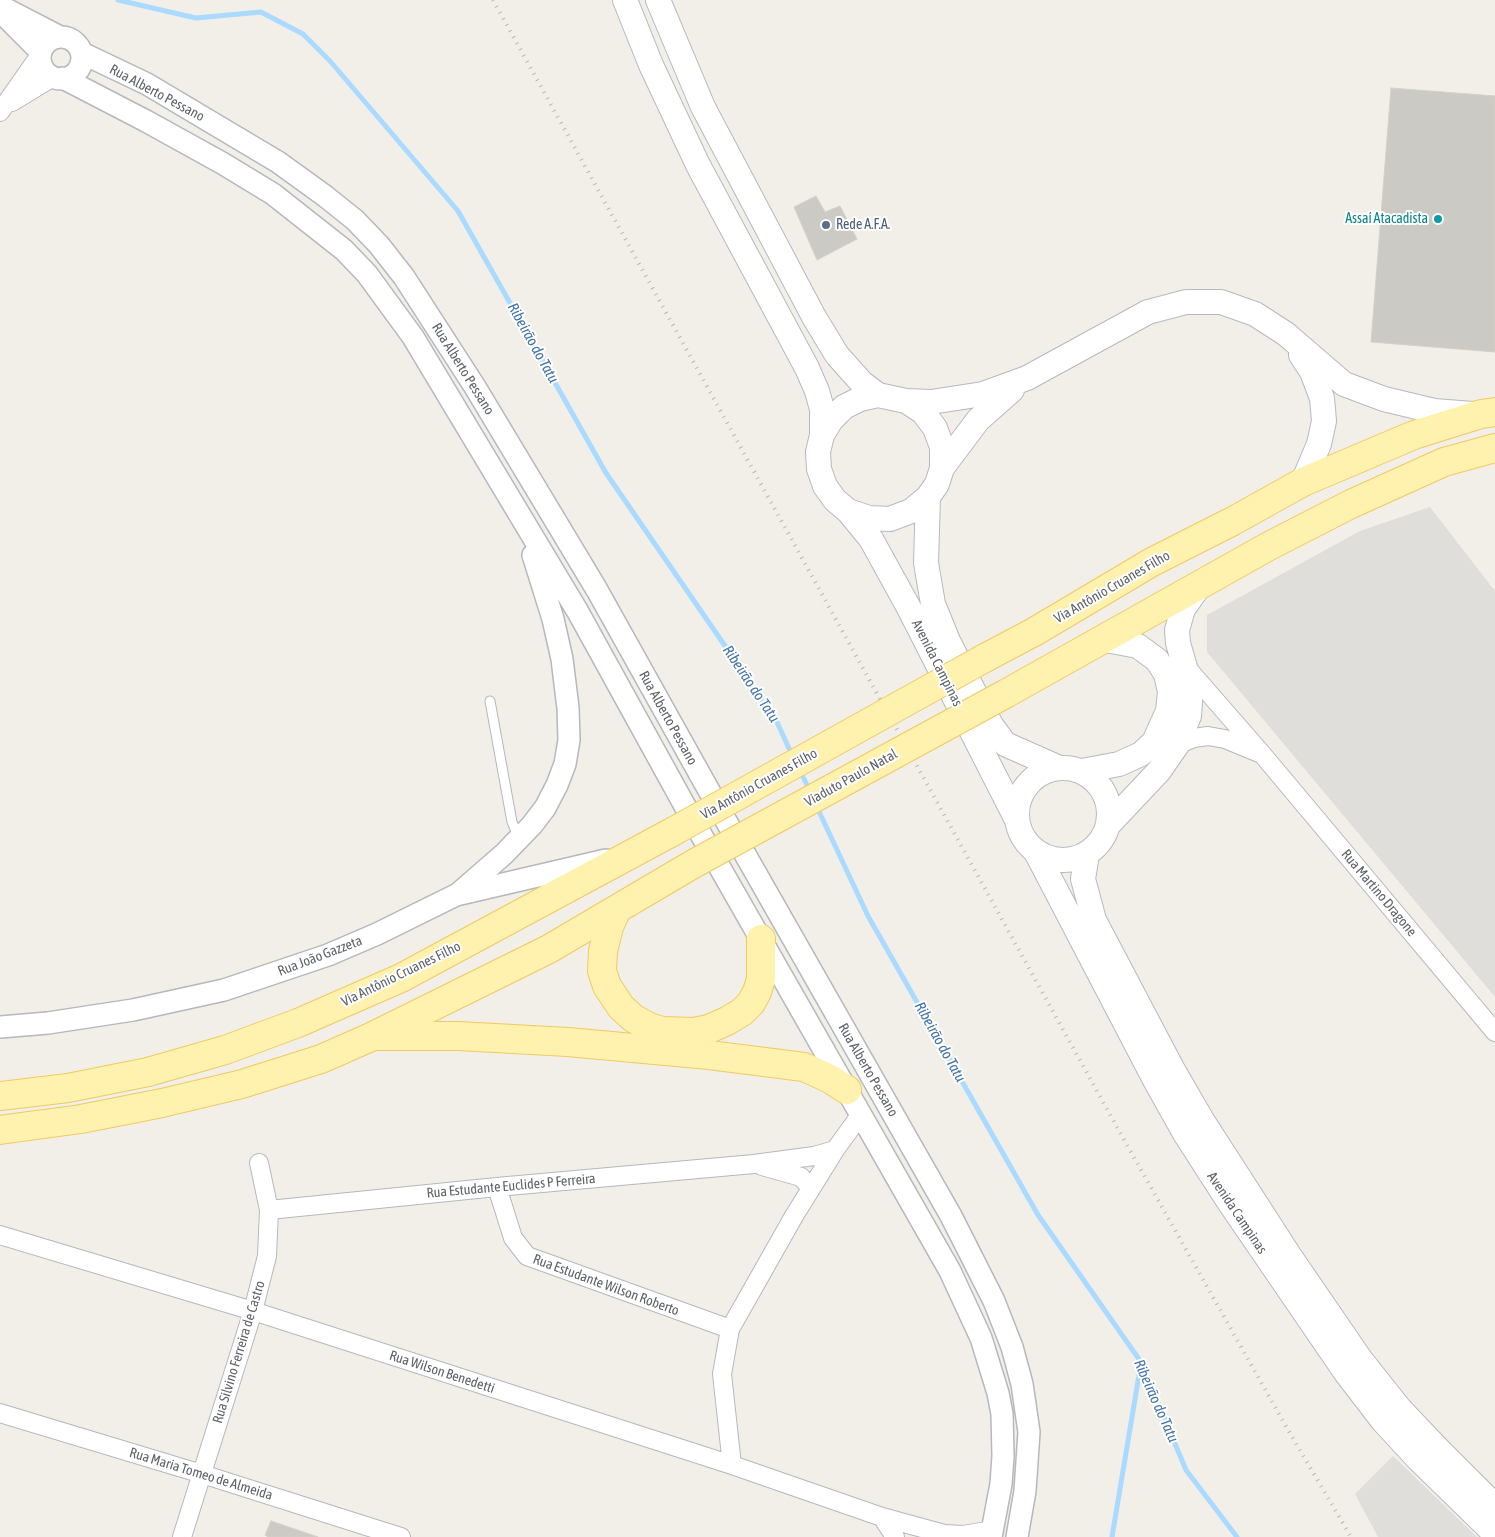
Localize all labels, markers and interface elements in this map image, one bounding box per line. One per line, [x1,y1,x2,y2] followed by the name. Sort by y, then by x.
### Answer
[107,61,207,125] street label: Rua Alberto Pessano
[1345,211,1428,227] place label: Assaí Atacadista
[1432,213,1444,225] marker: Assaí Atacadista
[836,217,890,233] place label: Rede A.F.A.
[820,219,832,231] marker: Rede A.F.A.
[504,300,562,386] water label: Ribeirão do Tatu
[428,320,498,418] street label: Rua Alberto Pessano
[1051,547,1173,627] street label: Via Antônio Cruanes Filho
[908,617,966,709] street label: Avenida Campinas
[719,642,783,726] water label: Ribeirão do Tatu
[635,668,701,768] street label: Rua Alberto Pessano
[698,745,820,823] street label: Via Antônio Cruanes Filho
[802,746,900,810] street label: Viaduto Paulo Natal
[1338,846,1420,940] street label: Rua Martino Dragone
[275,932,365,980] street label: Rua João Gazzeta
[339,938,463,1010] street label: Via Antônio Cruanes Filho
[911,999,969,1085] water label: Ribeirão do Tatu
[834,1020,902,1120] street label: Rua Alberto Pessano
[1204,1169,1270,1257] street label: Avenida Campinas
[426,1170,596,1202] street label: Rua Estudante Euclides P Ferreira
[531,1251,681,1319] street label: Rua Estudante Wilson Roberto
[209,1279,269,1425] street label: Rua Silvino Ferreira de Castro
[387,1347,497,1397] street label: Rua Wilson Benedetti
[1130,1357,1182,1445] water label: Ribeirão do Tatu
[127,1444,275,1504] street label: Rua Maria Tomeo de Almeida

